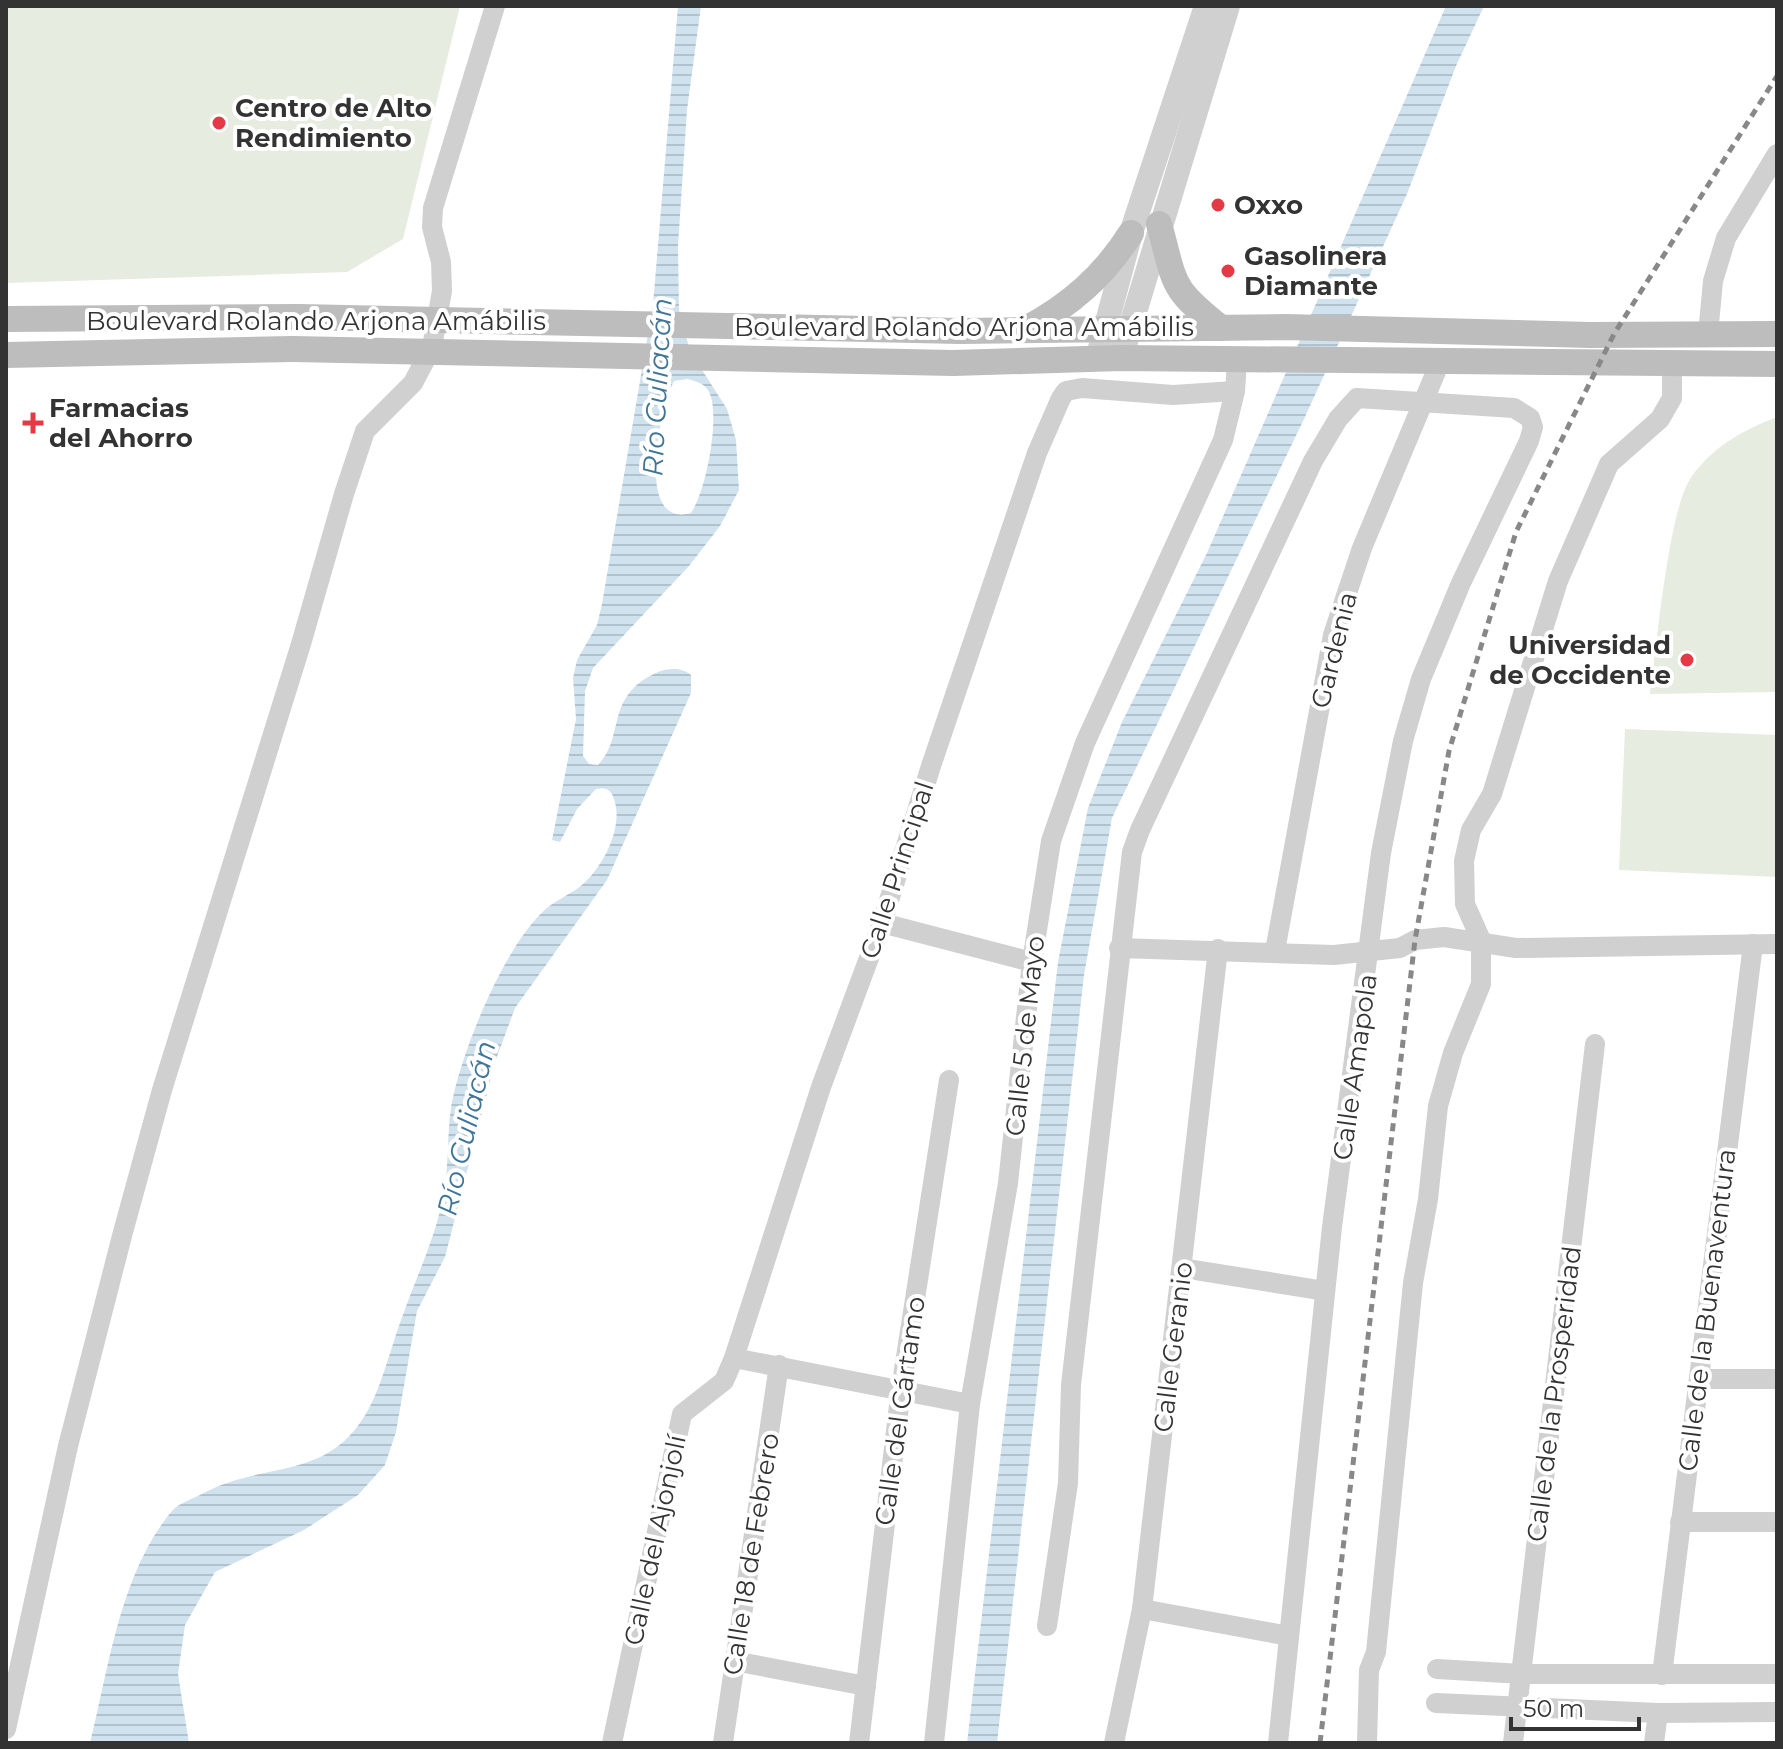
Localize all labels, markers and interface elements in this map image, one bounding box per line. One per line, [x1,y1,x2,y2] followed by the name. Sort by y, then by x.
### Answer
[235,92,432,154] place label: Centro de Alto Rendimiento
[210,114,228,132] marker: Centro de Alto Rendimiento
[1234,189,1303,221] place label: Oxxo
[1209,196,1227,214] marker: Oxxo
[1244,240,1387,302] place label: Gasolinera Diamante
[1219,262,1237,280] marker: Gasolinera Diamante
[635,297,679,477] water label: Río Culiacán
[86,305,546,337] street label: Boulevard Rolando Arjona Amábilis
[734,311,1194,343] street label: Boulevard Rolando Arjona Amábilis
[49,392,193,454] place label: Farmacias del Ahorro
[24,414,42,432] marker: Farmacias del Ahorro
[1304,589,1364,711] street label: Gardenia
[1489,629,1671,691] place label: Universidad de Occidente
[1678,651,1696,669] marker: Universidad de Occidente
[853,777,941,963] street label: Calle Principal
[999,934,1051,1138] street label: Calle 5 de Mayo
[1326,972,1384,1162] street label: Calle Amapola
[429,1037,503,1219] water label: Río Culiacán
[1671,1147,1743,1473] street label: Calle de la Buenaventura
[1520,1244,1588,1544] street label: Calle de la Prosperidad
[1147,1260,1199,1434] street label: Calle Geranio
[868,1294,932,1528] street label: Calle del Cártamo
[617,1431,693,1648] street label: Calle del Ajonjolí
[716,1431,786,1677] street label: Calle 18 de Febrero
[1511,1681,1639,1731] scale bar
[1523,1694,1584,1723] text: 50 m

